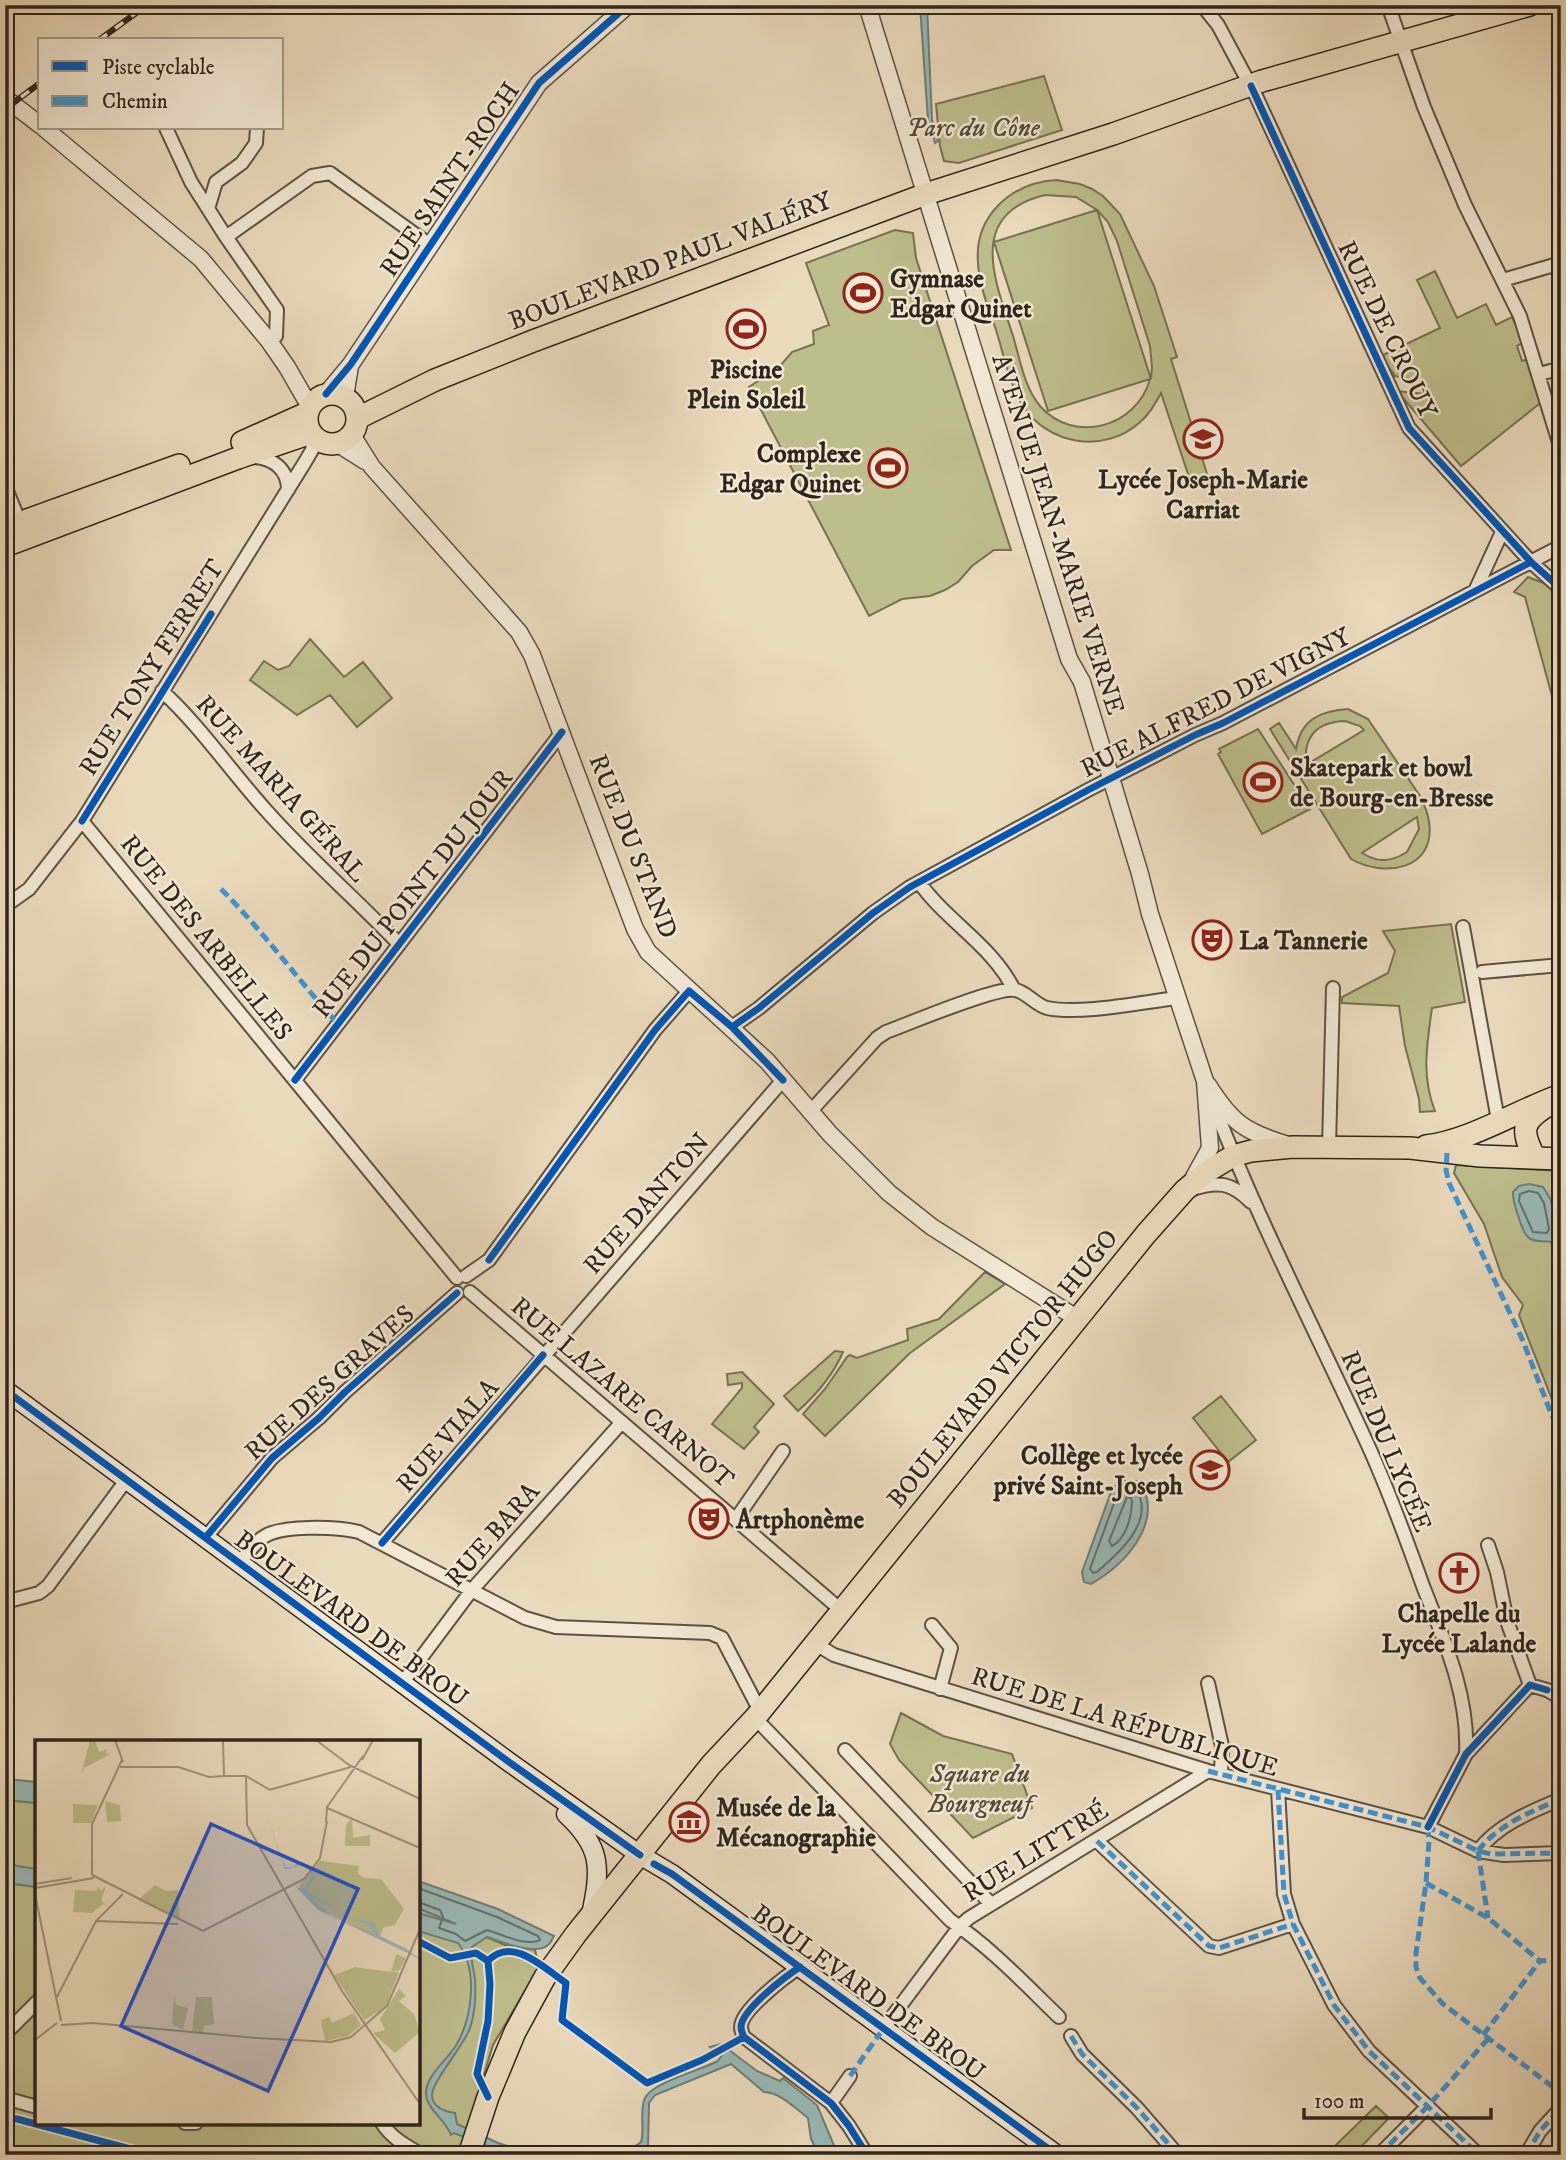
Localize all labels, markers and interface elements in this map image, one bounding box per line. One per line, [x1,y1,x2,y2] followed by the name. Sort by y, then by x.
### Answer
[38,38,284,130] legend
[102,55,215,81] text: Piste cyclable
[373,76,528,284] street label: RUE SAINT-ROCH
[102,89,168,115] text: Chemin
[906,112,1041,145] park label: Parc du Cône
[504,184,837,338] street label: BOULEVARD PAUL VALÉRY
[1329,235,1444,424] street label: RUE DE CROUY
[890,263,1032,326] place label: Gymnase Edgar Quinet
[842,272,884,314] sports icon: Gymnase Edgar Quinet
[725,308,767,350] sports icon: Piscine Plein Soleil
[984,350,1132,719] street label: AVENUE JEAN-MARIE VERNE
[687,354,806,417] place label: Piscine Plein Soleil
[1182,418,1224,460] school or university icon: Lycée Joseph-Marie Carriat
[720,438,862,501] place label: Complexe Edgar Quinet
[867,447,909,489] sports icon: Complexe Edgar Quinet
[1098,464,1308,527] place label: Lycée Joseph-Marie Carriat
[72,553,232,782] street label: RUE TONY FERRET
[1075,621,1357,786] street label: RUE ALFRED DE VIGNY
[188,689,374,890] street label: RUE MARIA GÉRAL
[581,750,685,943] street label: RUE DU STAND
[1290,752,1494,815] place label: Skatepark et bowl de Bourg-en-Bresse
[1242,761,1284,803] sports icon: Skatepark et bowl de Bourg-en-Bresse
[306,763,521,1025] street label: RUE DU POINT DU JOUR
[112,828,299,1048] street label: RUE DES ARBELLES
[1191,919,1233,961] theatre icon: La Tannerie
[1239,925,1368,958] place label: La Tannerie
[577,1126,718,1282] street label: RUE DANTON
[880,1223,1126,1515] street label: BOULEVARD VICTOR HUGO
[504,1290,741,1496] street label: RUE LAZARE CARNOT
[238,1298,422,1468] street label: RUE DES GRAVES
[1333,1346,1439,1537] street label: RUE DU LYCÉE
[390,1372,507,1500] street label: RUE VIALA
[993,1440,1183,1503] place label: Collège et lycée privé Saint-Joseph
[1189,1449,1231,1491] school or university icon: Collège et lycée privé Saint-Joseph
[439,1476,548,1594] street label: RUE BARA
[688,1498,730,1540] theatre icon: Artphonème
[735,1504,864,1537] place label: Artphonème
[228,1523,475,1715] street label: BOULEVARD DE BROU
[1438,1552,1480,1594] church icon: Chapelle du Lycée Lalande
[1382,1598,1537,1661] place label: Chapelle du Lycée Lalande
[967,1660,1282,1785] street label: RUE DE LA RÉPUBLIQUE
[35,1740,420,2125] inset map
[927,1758,1038,1821] park label: Square du Bourgneuf
[716,1792,876,1855] place label: Musée de la Mécanographie
[957,1794,1115,1910] street label: RUE LITTRÉ
[668,1801,710,1843] museum icon: Musée de la Mécanographie
[745,1897,992,2089] street label: BOULEVARD DE BROU
[1304,2076,1491,2120] scale bar
[1314,2089,1365,2115] text: 100 m

